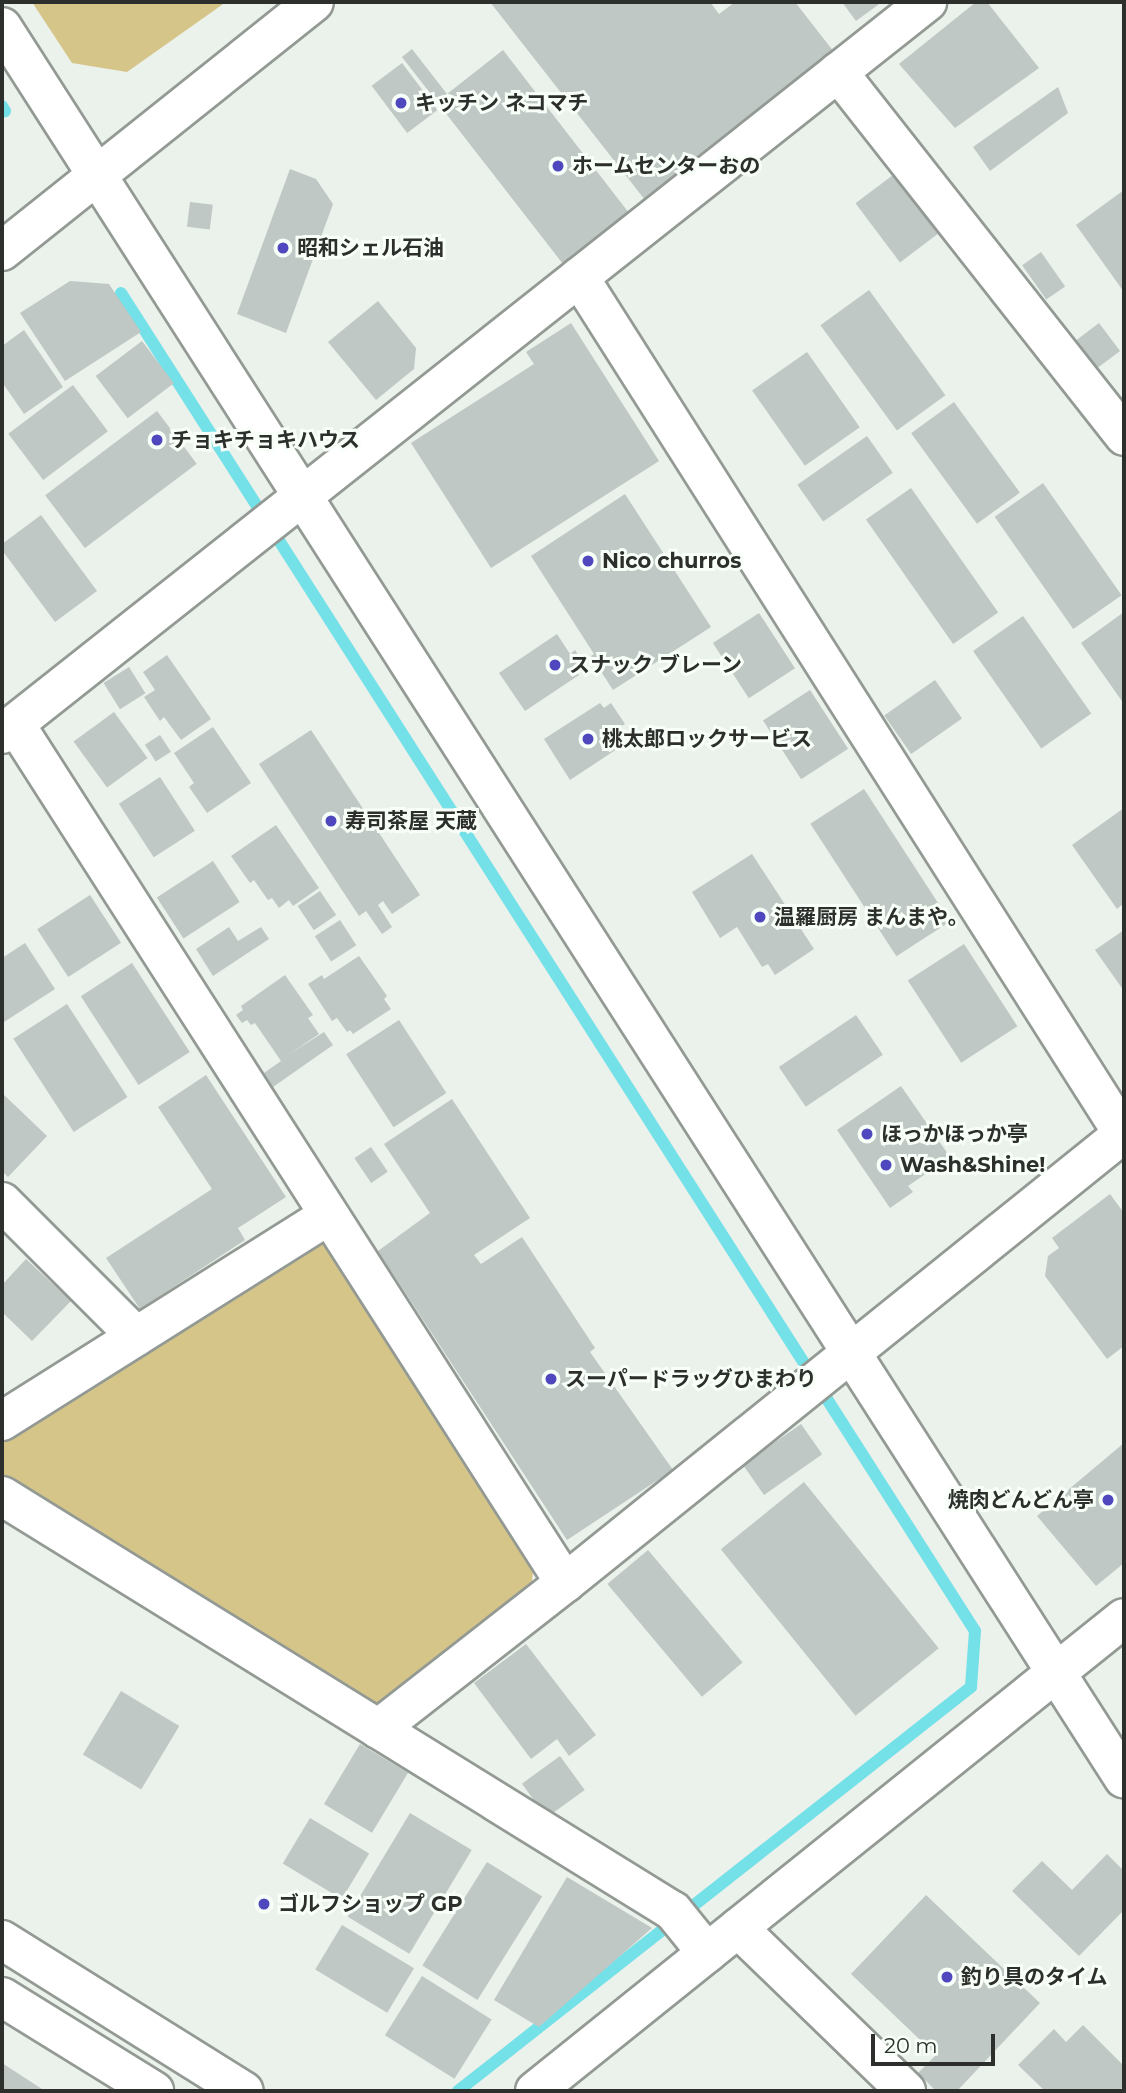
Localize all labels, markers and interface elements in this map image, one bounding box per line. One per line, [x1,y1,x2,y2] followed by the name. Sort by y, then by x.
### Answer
[415,90,589,116] place label: キッチン ネコマチ
[393,95,409,111] marker: キッチン ネコマチ
[572,153,761,179] place label: ホームセンターおの
[550,158,566,174] marker: ホームセンターおの
[297,235,444,261] place label: 昭和シェル石油
[275,240,291,256] marker: 昭和シェル石油
[171,427,360,453] place label: チョキチョキハウス
[149,432,165,448] marker: チョキチョキハウス
[602,548,741,574] place label: Nico churros
[580,553,596,569] marker: Nico churros
[569,652,743,678] place label: スナック ブレーン
[547,657,563,673] marker: スナック ブレーン
[602,726,812,752] place label: 桃太郎ロックサービス
[580,731,596,747] marker: 桃太郎ロックサービス
[345,808,477,834] place label: 寿司茶屋 天蔵
[323,813,339,829] marker: 寿司茶屋 天蔵
[774,904,969,930] place label: 温羅厨房 まんまや。
[752,909,768,925] marker: 温羅厨房 まんまや。
[881,1121,1028,1147] place label: ほっかほっか亭
[859,1126,875,1142] marker: ほっかほっか亭
[900,1152,1045,1178] place label: Wash&Shine!
[878,1157,894,1173] marker: Wash&Shine!
[565,1366,817,1392] place label: スーパードラッグひまわり
[543,1371,559,1387] marker: スーパードラッグひまわり
[947,1487,1094,1513] place label: 焼肉どんどん亭
[1100,1492,1116,1508] marker: 焼肉どんどん亭
[278,1891,463,1917] place label: ゴルフショップ GP
[256,1896,272,1912] marker: ゴルフショップ GP
[961,1964,1108,1990] place label: 釣り具のタイム
[939,1969,955,1985] marker: 釣り具のタイム
[874,2020,998,2064] scale bar
[884,2033,938,2058] text: 20 m

